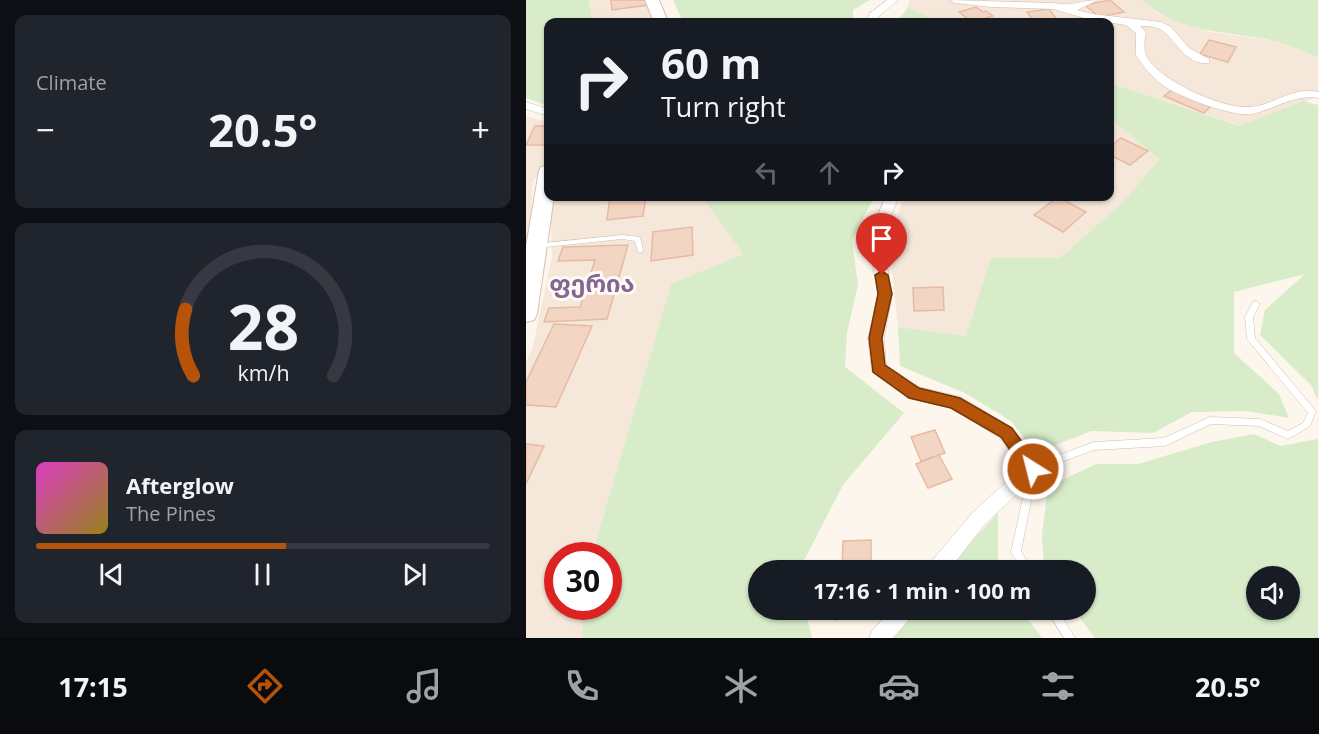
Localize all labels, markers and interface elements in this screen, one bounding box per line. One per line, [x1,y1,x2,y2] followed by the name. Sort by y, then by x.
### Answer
[661,34,761,91] text: 60 m
[562,42,640,120] icon: right
[36,69,107,96] text: Climate
[661,88,786,125] text: Turn right
[208,99,318,160] text: 20.5°
[36,107,55,152] text: −
[471,107,490,152] text: +
[750,156,783,189] icon: left
[813,156,846,189] icon: ahead
[876,156,909,189] icon: right
[856,213,907,275] pin
[865,222,898,255] icon: arrive
[549,266,635,299] district label: ფერია
[227,283,299,368] text: 28
[237,358,289,387] text: km/h
[1001,437,1065,501] position arrow
[126,470,234,500] text: Afterglow
[126,500,216,527] text: The Pines
[544,542,622,620] speed limit sign: 30
[95,558,128,591] icon: previous
[246,558,279,591] icon: pause
[398,558,431,591] icon: next
[1246,566,1300,620] map controls
[1246,566,1300,620] button: sound
[813,575,1031,605] text: 17:16 · 1 min · 100 m
[244,665,286,707] icon: directions
[403,665,445,707] icon: music
[561,665,603,707] icon: phone
[720,665,762,707] icon: climate
[878,665,920,707] icon: car
[1037,665,1079,707] icon: filters
[58,668,128,705] text: 17:15
[1195,668,1261,705] text: 20.5°

